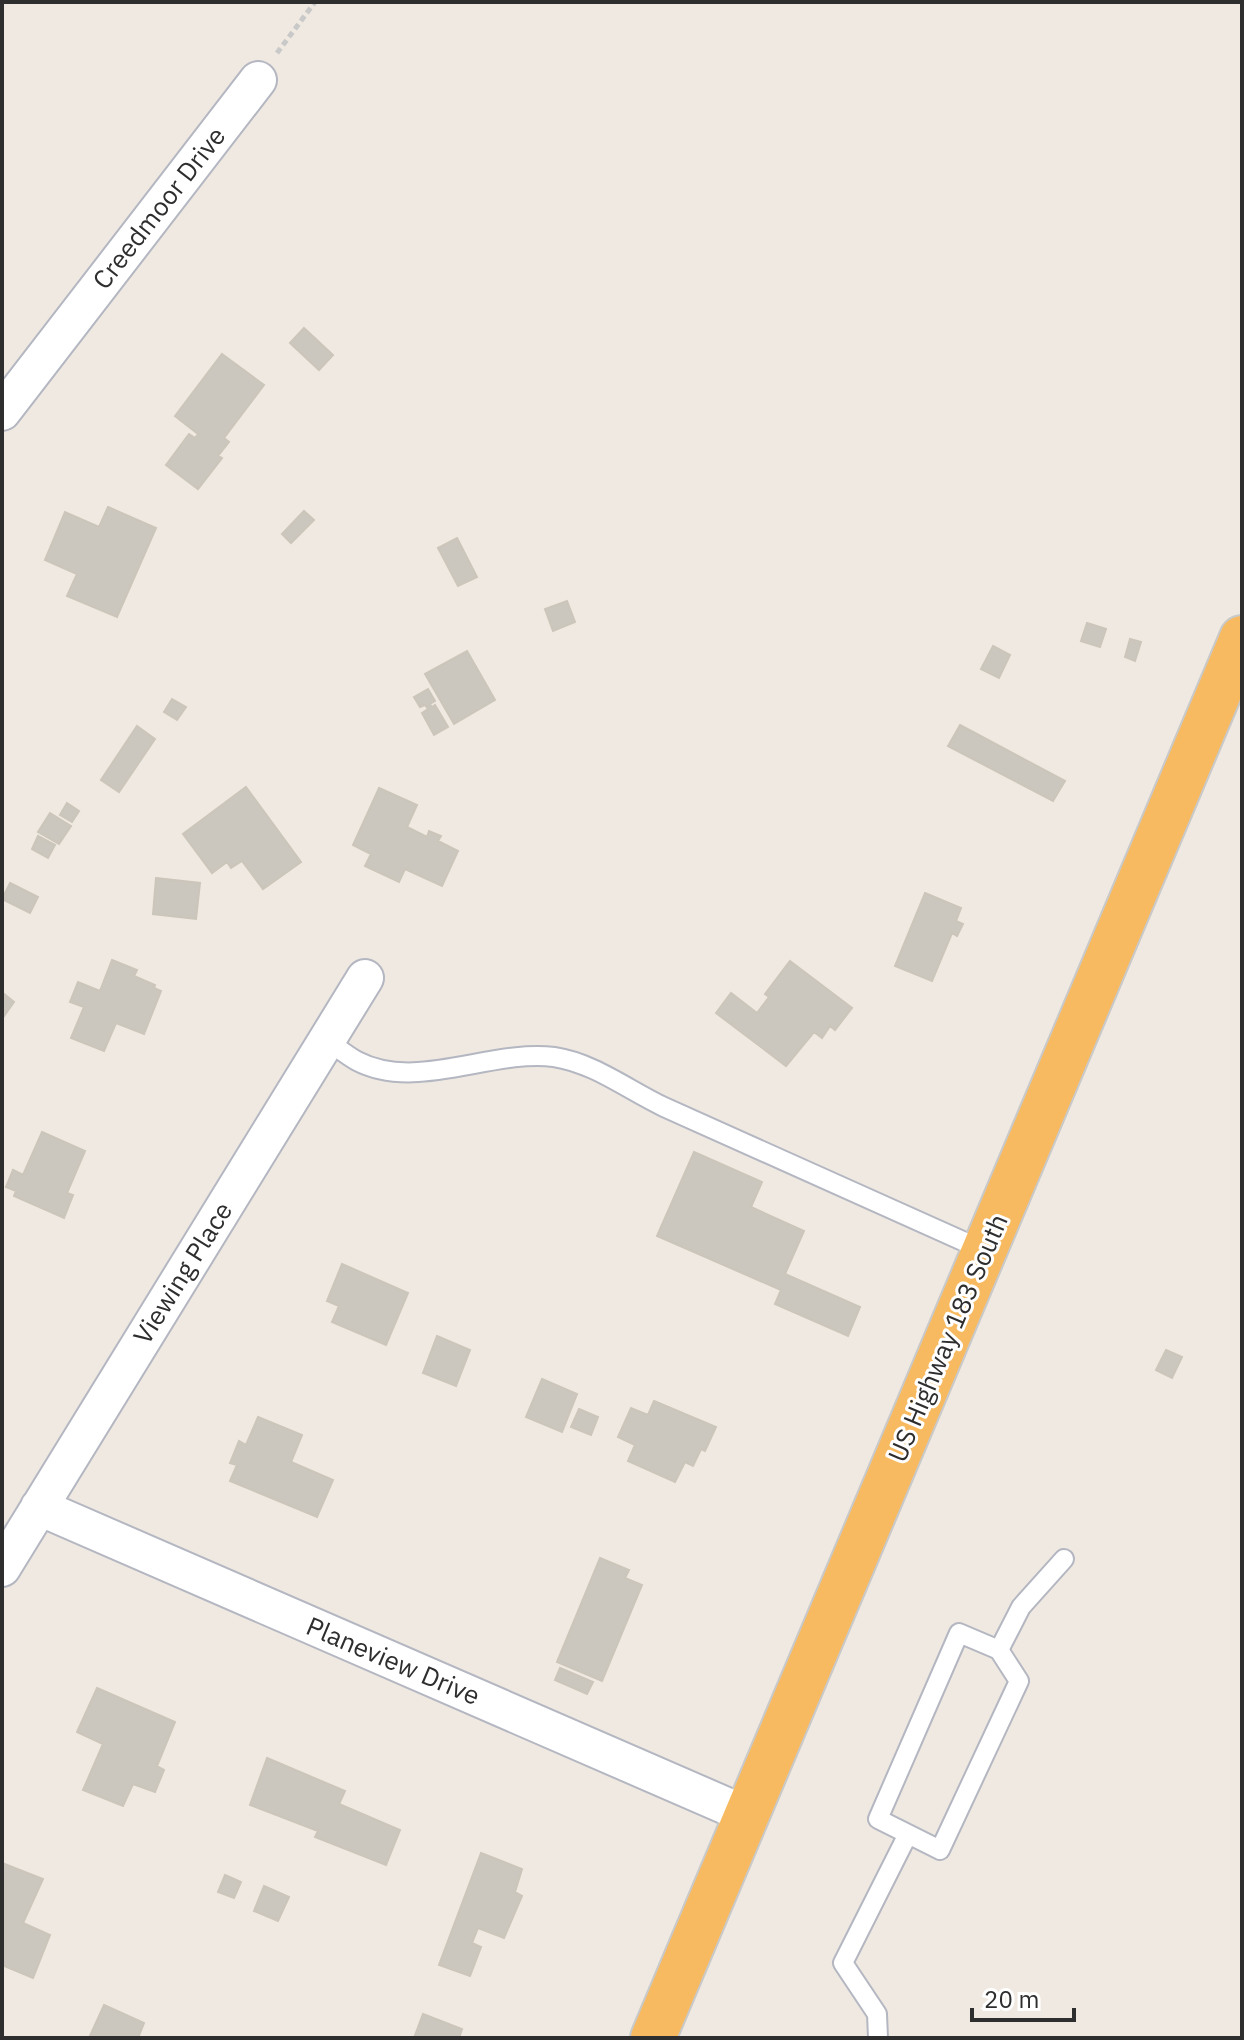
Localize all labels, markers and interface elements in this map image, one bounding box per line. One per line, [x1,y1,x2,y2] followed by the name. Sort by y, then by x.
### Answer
[84,119,232,295] street label: Creedmoor Drive
[125,1195,239,1350] street label: Viewing Place
[879,1209,1015,1467] street label: US Highway 183 South
[301,1608,485,1712] street label: Planeview Drive
[972,1972,1074,2022] scale bar
[984,1983,1039,2015] text: 20 m

